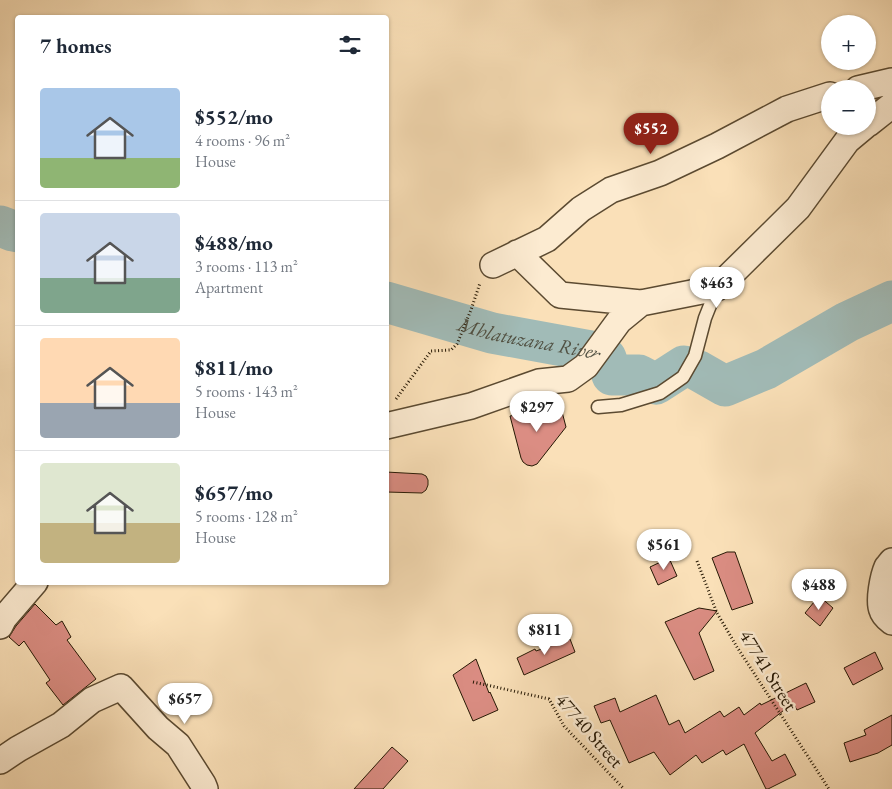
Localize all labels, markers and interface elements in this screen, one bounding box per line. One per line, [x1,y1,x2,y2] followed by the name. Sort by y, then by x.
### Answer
[821,15,876,135] map controls
[821,15,876,70] button: +
[336,31,364,59] icon: filters
[40,32,112,59] text: 7 homes
[821,80,876,135] button: −
[195,103,273,130] text: $552/mo
[80,108,140,168] icon: home
[621,112,681,155] pin: $552
[635,118,667,139] text: $552
[195,130,290,151] text: 4 rooms · 96 m²
[195,151,236,172] text: House
[195,229,273,256] text: $488/mo
[80,233,140,293] icon: home
[195,256,298,277] text: 3 rooms · 113 m²
[687,266,747,309] pin: $463
[701,272,733,293] text: $463
[195,277,263,298] text: Apartment
[454,310,608,366] water label: Mhlatuzana River
[195,354,273,381] text: $811/mo
[80,358,140,418] icon: home
[195,381,298,402] text: 5 rooms · 143 m²
[507,390,567,433] pin: $297
[521,396,553,417] text: $297
[195,402,236,423] text: House
[195,479,273,506] text: $657/mo
[80,483,140,543] icon: home
[195,506,298,527] text: 5 rooms · 128 m²
[195,527,236,548] text: House
[634,528,694,571] pin: $561
[648,534,680,555] text: $561
[789,568,849,611] pin: $488
[803,574,835,595] text: $488
[515,614,575,656] pin: $811
[529,619,561,640] text: $811
[734,625,803,716] street label: 47741 Street
[155,682,215,725] pin: $657
[169,688,201,709] text: $657
[550,688,629,773] street label: 47740 Street

